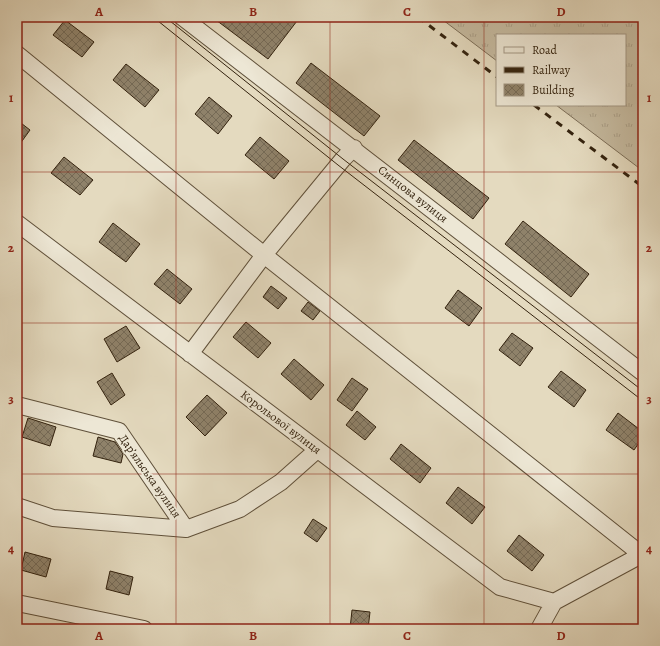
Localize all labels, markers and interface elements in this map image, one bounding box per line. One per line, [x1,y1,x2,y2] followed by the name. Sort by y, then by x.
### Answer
[94,3,104,20] text: A
[249,3,257,20] text: B
[403,3,411,20] text: C
[556,3,566,20] text: D
[496,34,626,106] legend
[532,42,558,58] text: Road
[532,62,571,78] text: Railway
[532,82,574,98] text: Building
[9,89,14,106] text: 1
[647,89,652,106] text: 1
[375,162,451,226] street label: Синцова вулиця
[8,239,15,256] text: 2
[646,239,653,256] text: 2
[237,386,325,458] street label: Корольової вулиця
[8,390,14,407] text: 3
[646,390,652,407] text: 3
[115,431,185,521] street label: Дар’яльська вулиця
[8,540,14,557] text: 4
[646,540,652,557] text: 4
[94,627,104,644] text: A
[249,627,257,644] text: B
[403,627,411,644] text: C
[556,627,566,644] text: D

